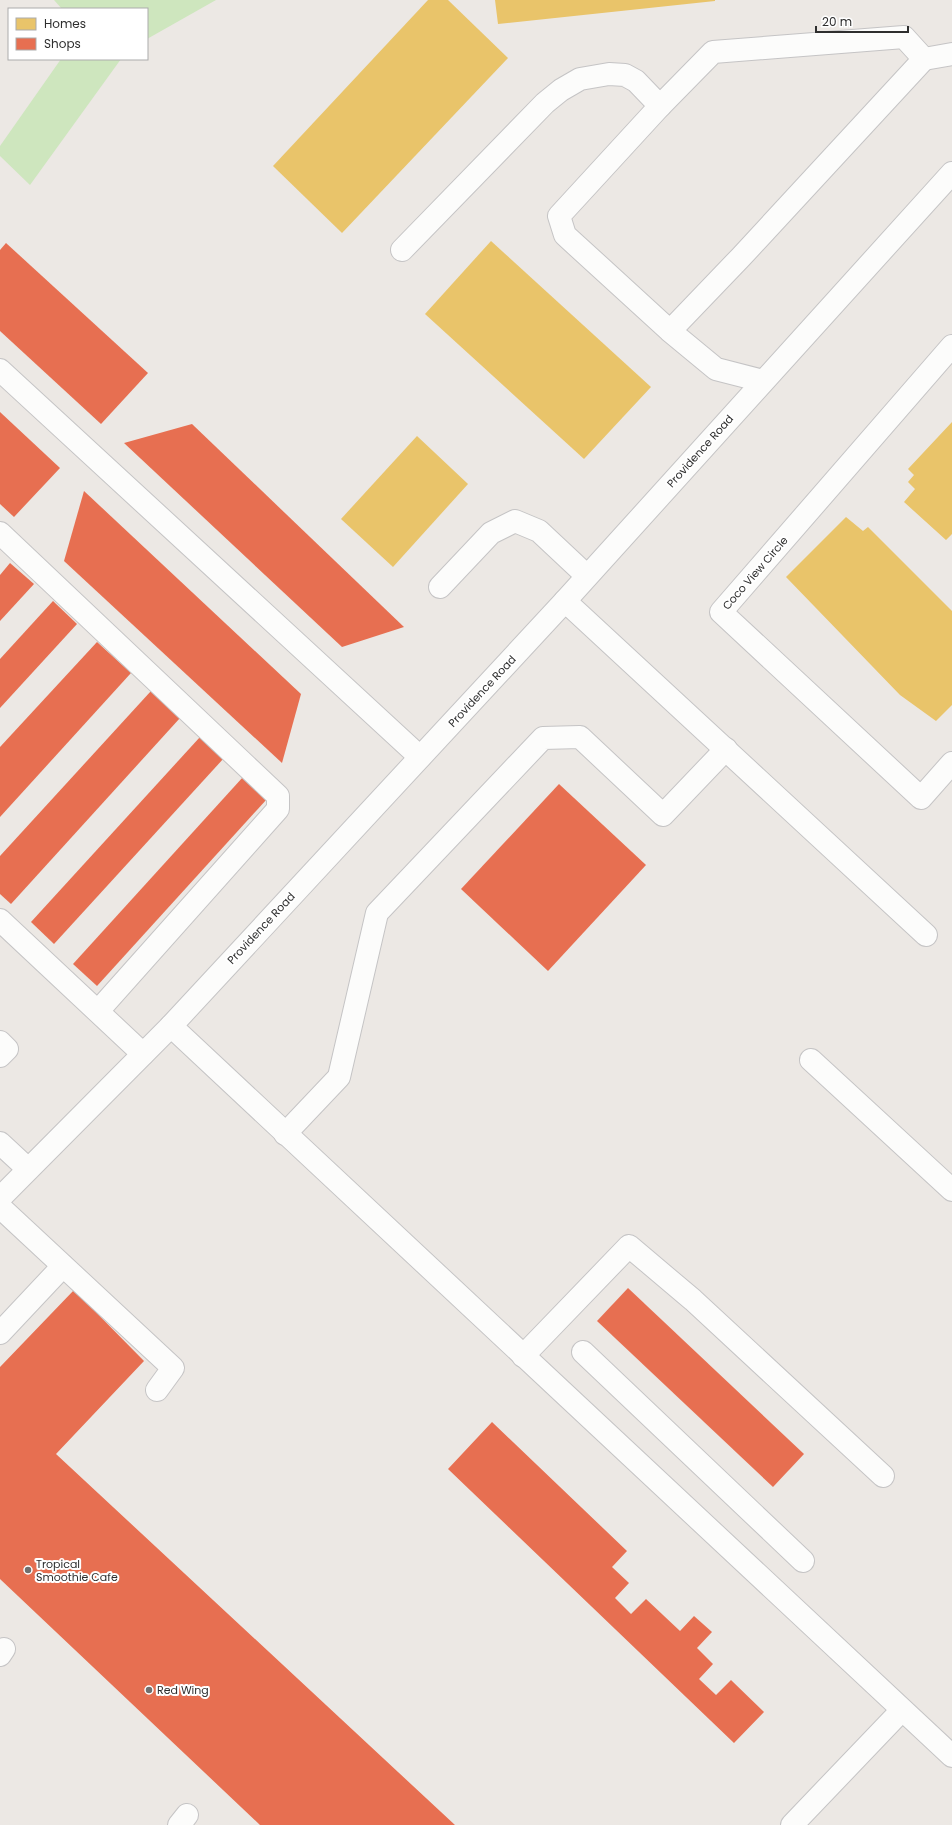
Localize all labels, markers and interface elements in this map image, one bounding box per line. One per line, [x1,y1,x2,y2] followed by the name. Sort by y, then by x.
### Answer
[8,8,148,60] legend
[816,8,908,34] scale bar
[822,13,852,30] text: 20 m
[44,15,86,32] text: Homes
[44,35,81,52] text: Shops
[663,411,737,491] street label: Providence Road
[719,533,792,613] street label: Coco View Circle
[445,652,519,730] street label: Providence Road
[224,889,298,967] street label: Providence Road
[36,1556,118,1585] place label: Tropical Smoothie Cafe
[23,1565,33,1575] marker: Tropical Smoothie Cafe
[157,1682,209,1698] place label: Red Wing
[144,1685,154,1695] marker: Red Wing

